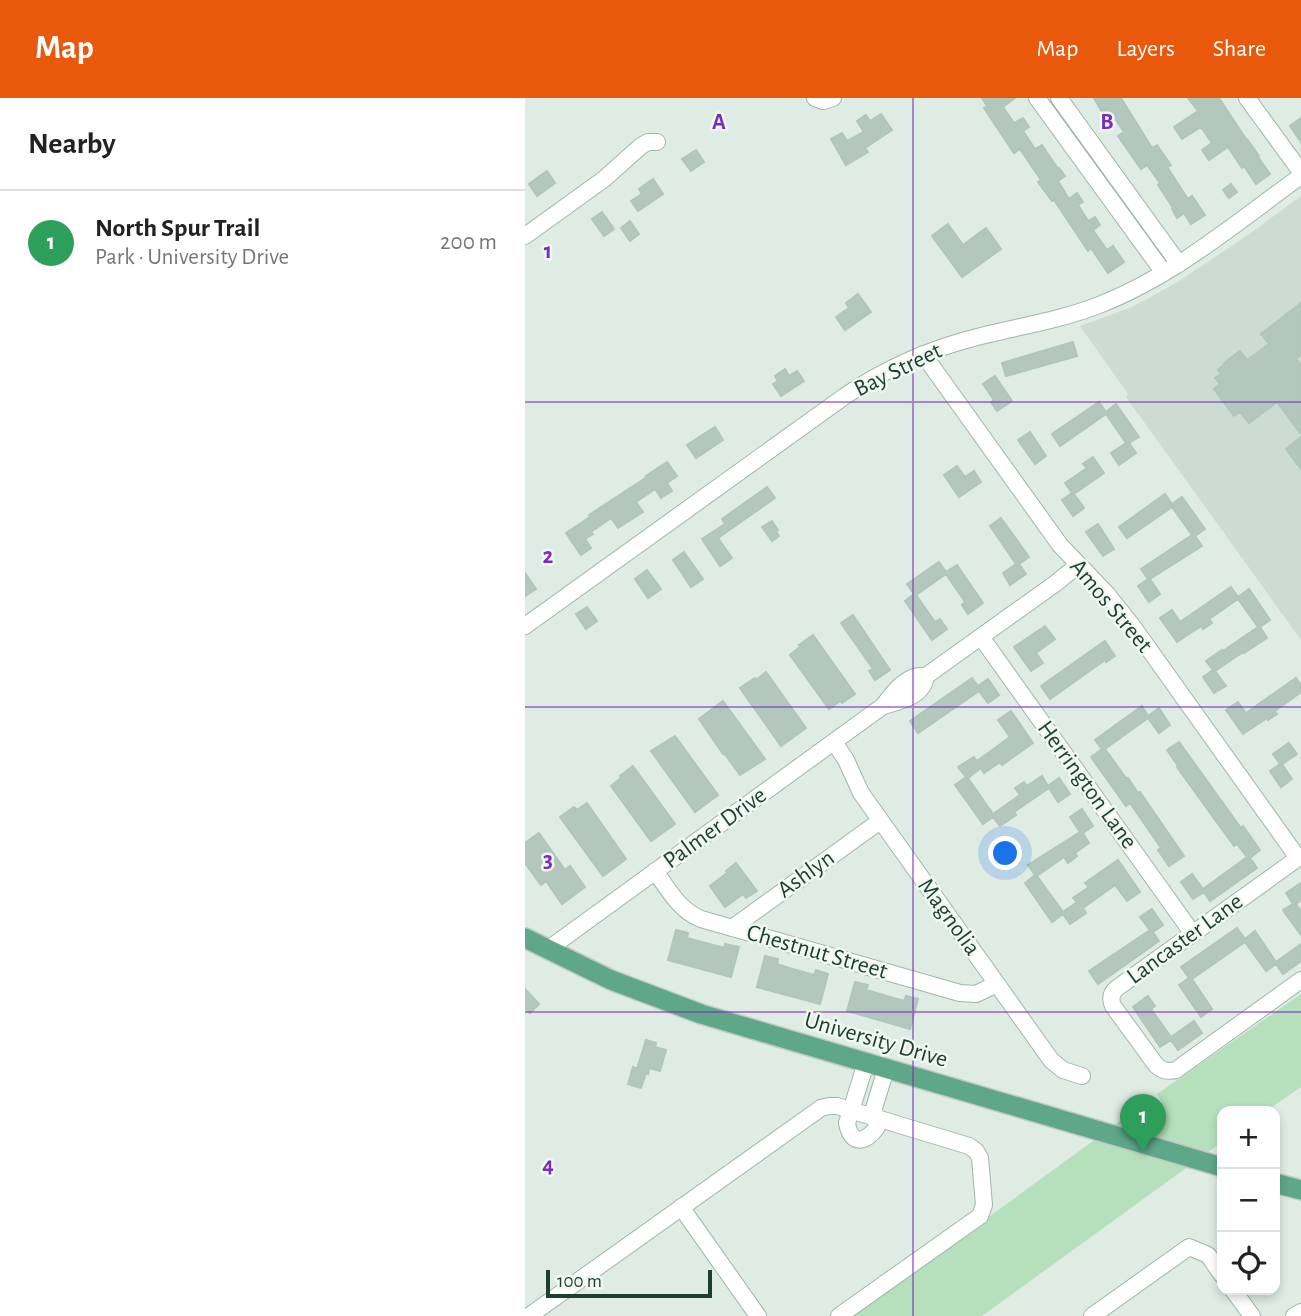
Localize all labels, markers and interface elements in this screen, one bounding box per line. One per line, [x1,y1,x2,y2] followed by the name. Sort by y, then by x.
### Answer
[35,32,94,65] text: Map
[1036,37,1078,61] text: Map
[1116,37,1175,61] text: Layers
[1213,37,1266,61] text: Share
[712,111,726,134] text: A
[1100,111,1114,134] text: B
[28,129,116,159] text: Nearby
[95,215,260,241] text: North Spur Trail
[47,231,55,254] text: 1
[440,231,497,254] text: 200 m
[544,240,552,263] text: 1
[95,246,289,269] text: Park · University Drive
[850,338,946,401] street label: Bay Street
[543,545,554,568] text: 2
[1065,555,1157,658] street label: Amos Street
[1033,717,1141,853] street label: Herrington Lane
[659,783,771,873] street label: Palmer Drive
[988,836,1022,870] your location
[773,846,839,902] street label: Ashlyn
[543,849,553,872] text: 3
[913,874,985,960] street label: Magnolia
[1123,889,1247,989] street label: Lancaster Lane
[744,920,890,984] street label: Chestnut Street
[802,1008,950,1072] street label: University Drive
[1120,1094,1166,1152] pin: 1
[1217,1106,1280,1295] map controls
[1217,1106,1280,1169] button: +
[542,1154,554,1177] text: 4
[1217,1169,1280,1232] button: −
[1217,1232,1280,1295] button: locate
[546,1267,712,1299] scale bar
[557,1272,602,1291] text: 100 m

